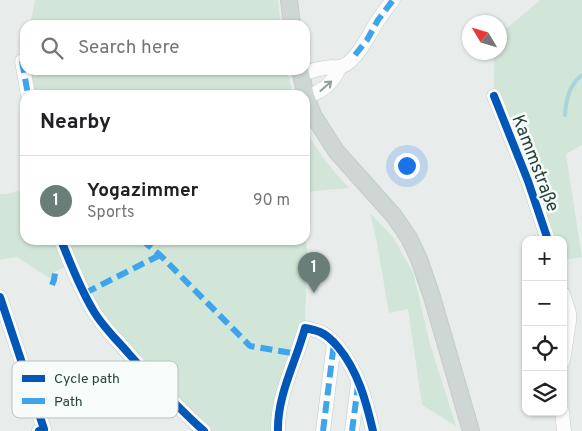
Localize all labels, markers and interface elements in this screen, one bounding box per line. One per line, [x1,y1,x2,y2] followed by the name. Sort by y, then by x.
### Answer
[462,15,507,60] north arrow
[20,20,310,75] search box
[38,34,66,62] icon: search
[78,36,180,60] text: Search here
[319,80,332,91] one-way arrow
[40,109,111,136] text: Nearby
[506,112,564,215] street label: Kammstraße
[394,153,420,179] your location
[87,179,198,203] text: Yogazimmer
[53,191,59,211] text: 1
[253,191,290,211] text: 90 m
[87,203,135,223] text: Sports
[522,236,567,416] map controls
[522,236,567,281] button: +
[298,252,330,293] pin: 1
[522,281,567,326] button: −
[522,326,567,371] button: locate
[12,361,178,418] legend
[54,371,120,388] text: Cycle path
[522,371,567,416] button: layers
[54,394,83,411] text: Path

